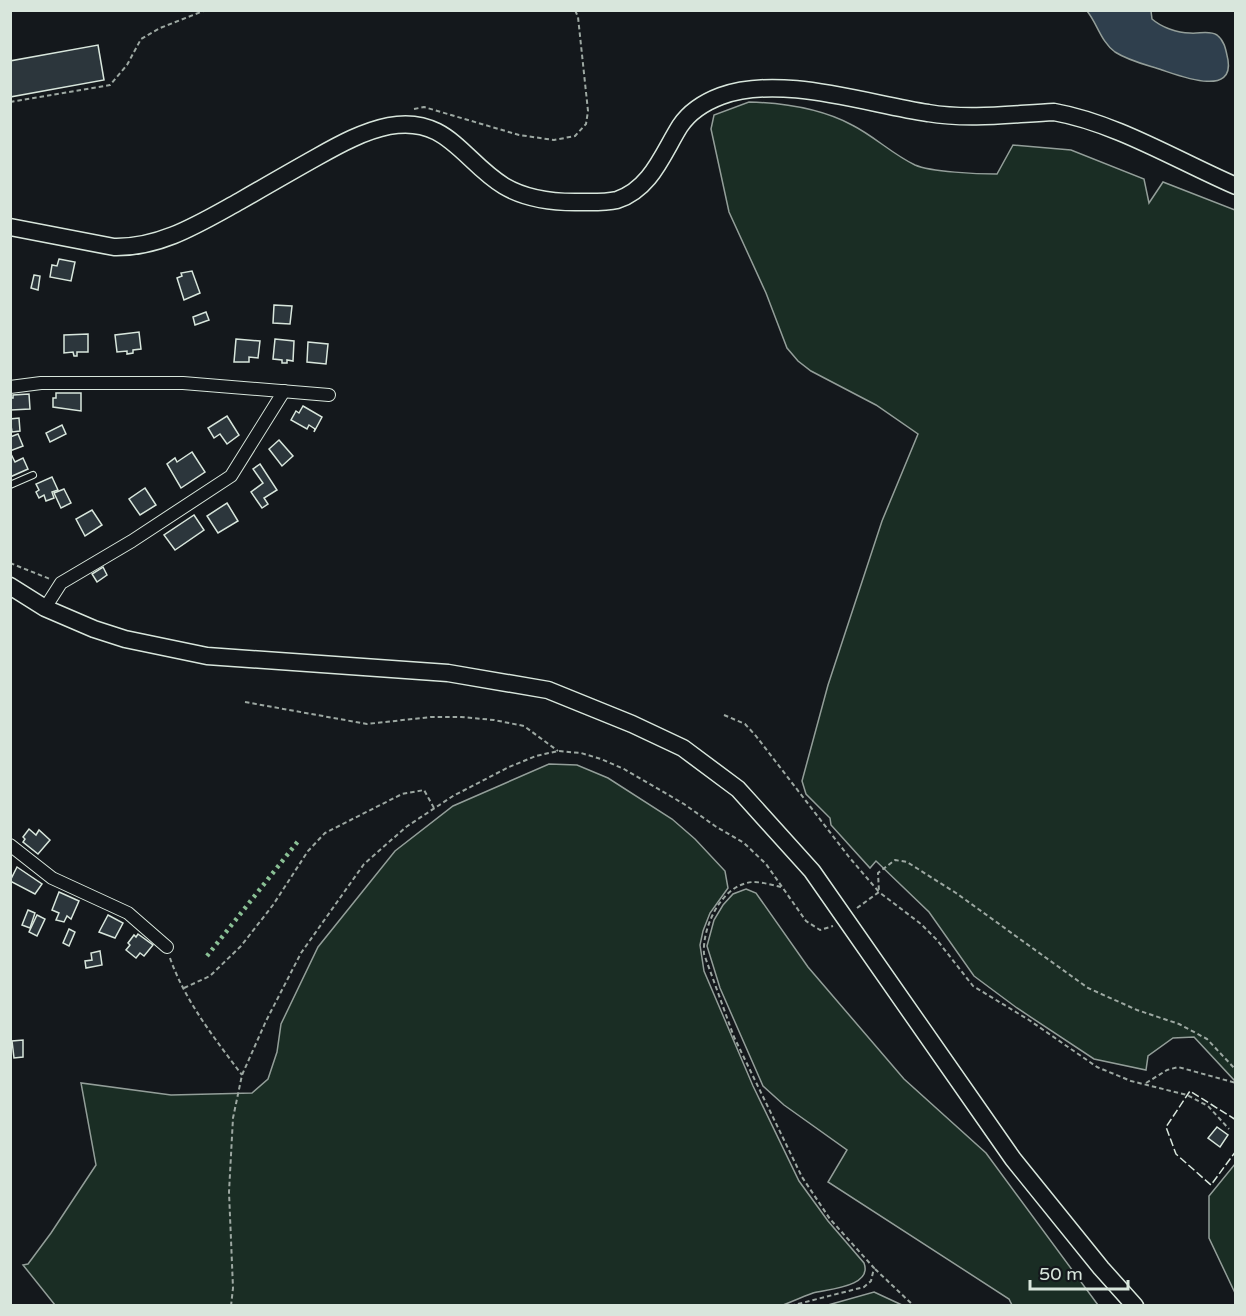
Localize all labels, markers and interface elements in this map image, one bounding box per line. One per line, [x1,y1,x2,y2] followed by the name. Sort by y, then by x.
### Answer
[1030,1253,1128,1291] scale bar
[1039,1263,1083,1285] text: 50 m

